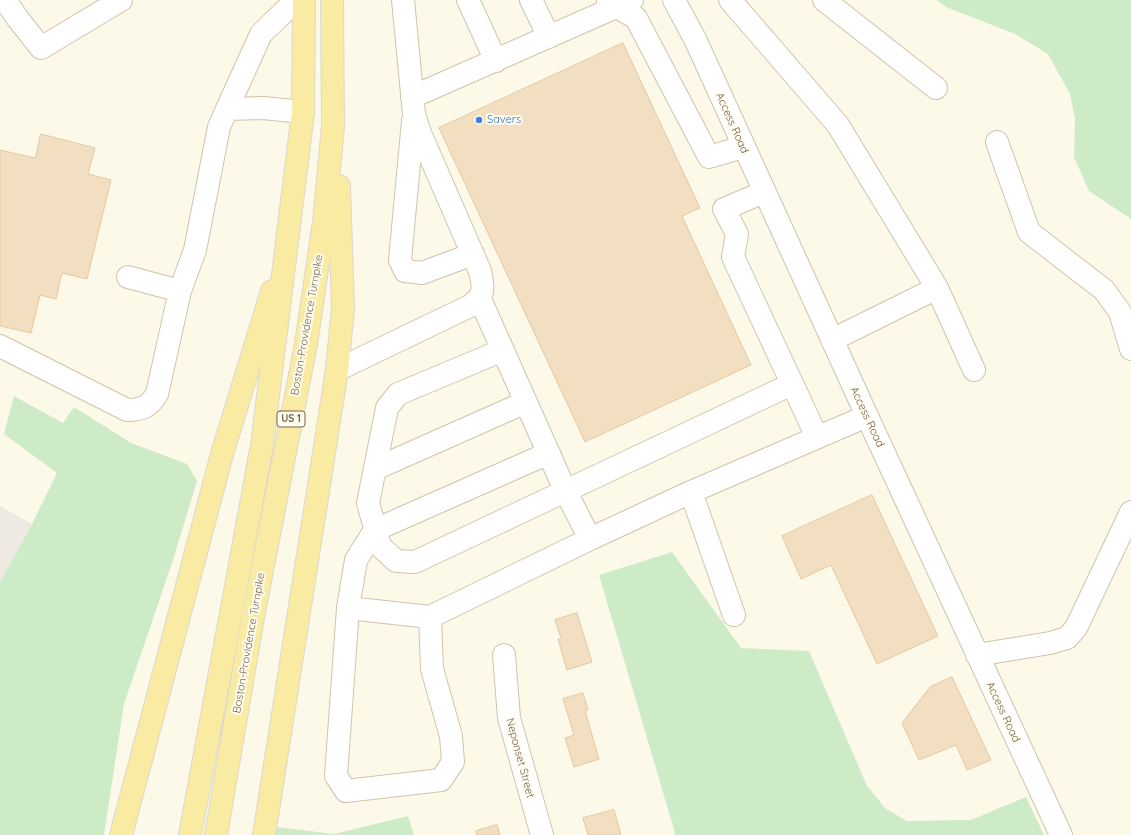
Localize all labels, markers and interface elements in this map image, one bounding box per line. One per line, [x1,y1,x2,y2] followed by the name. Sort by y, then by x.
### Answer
[713,90,751,156] street label: Access Road
[487,113,521,127] place label: Savers
[474,115,484,125] marker: Savers
[288,254,326,396] street label: Boston-Providence Turnpike
[847,385,887,449] street label: Access Road
[277,411,305,427] road number: US 1
[230,572,268,714] street label: Boston-Providence Turnpike
[983,680,1023,744] street label: Access Road
[503,717,537,799] street label: Neponset Street

